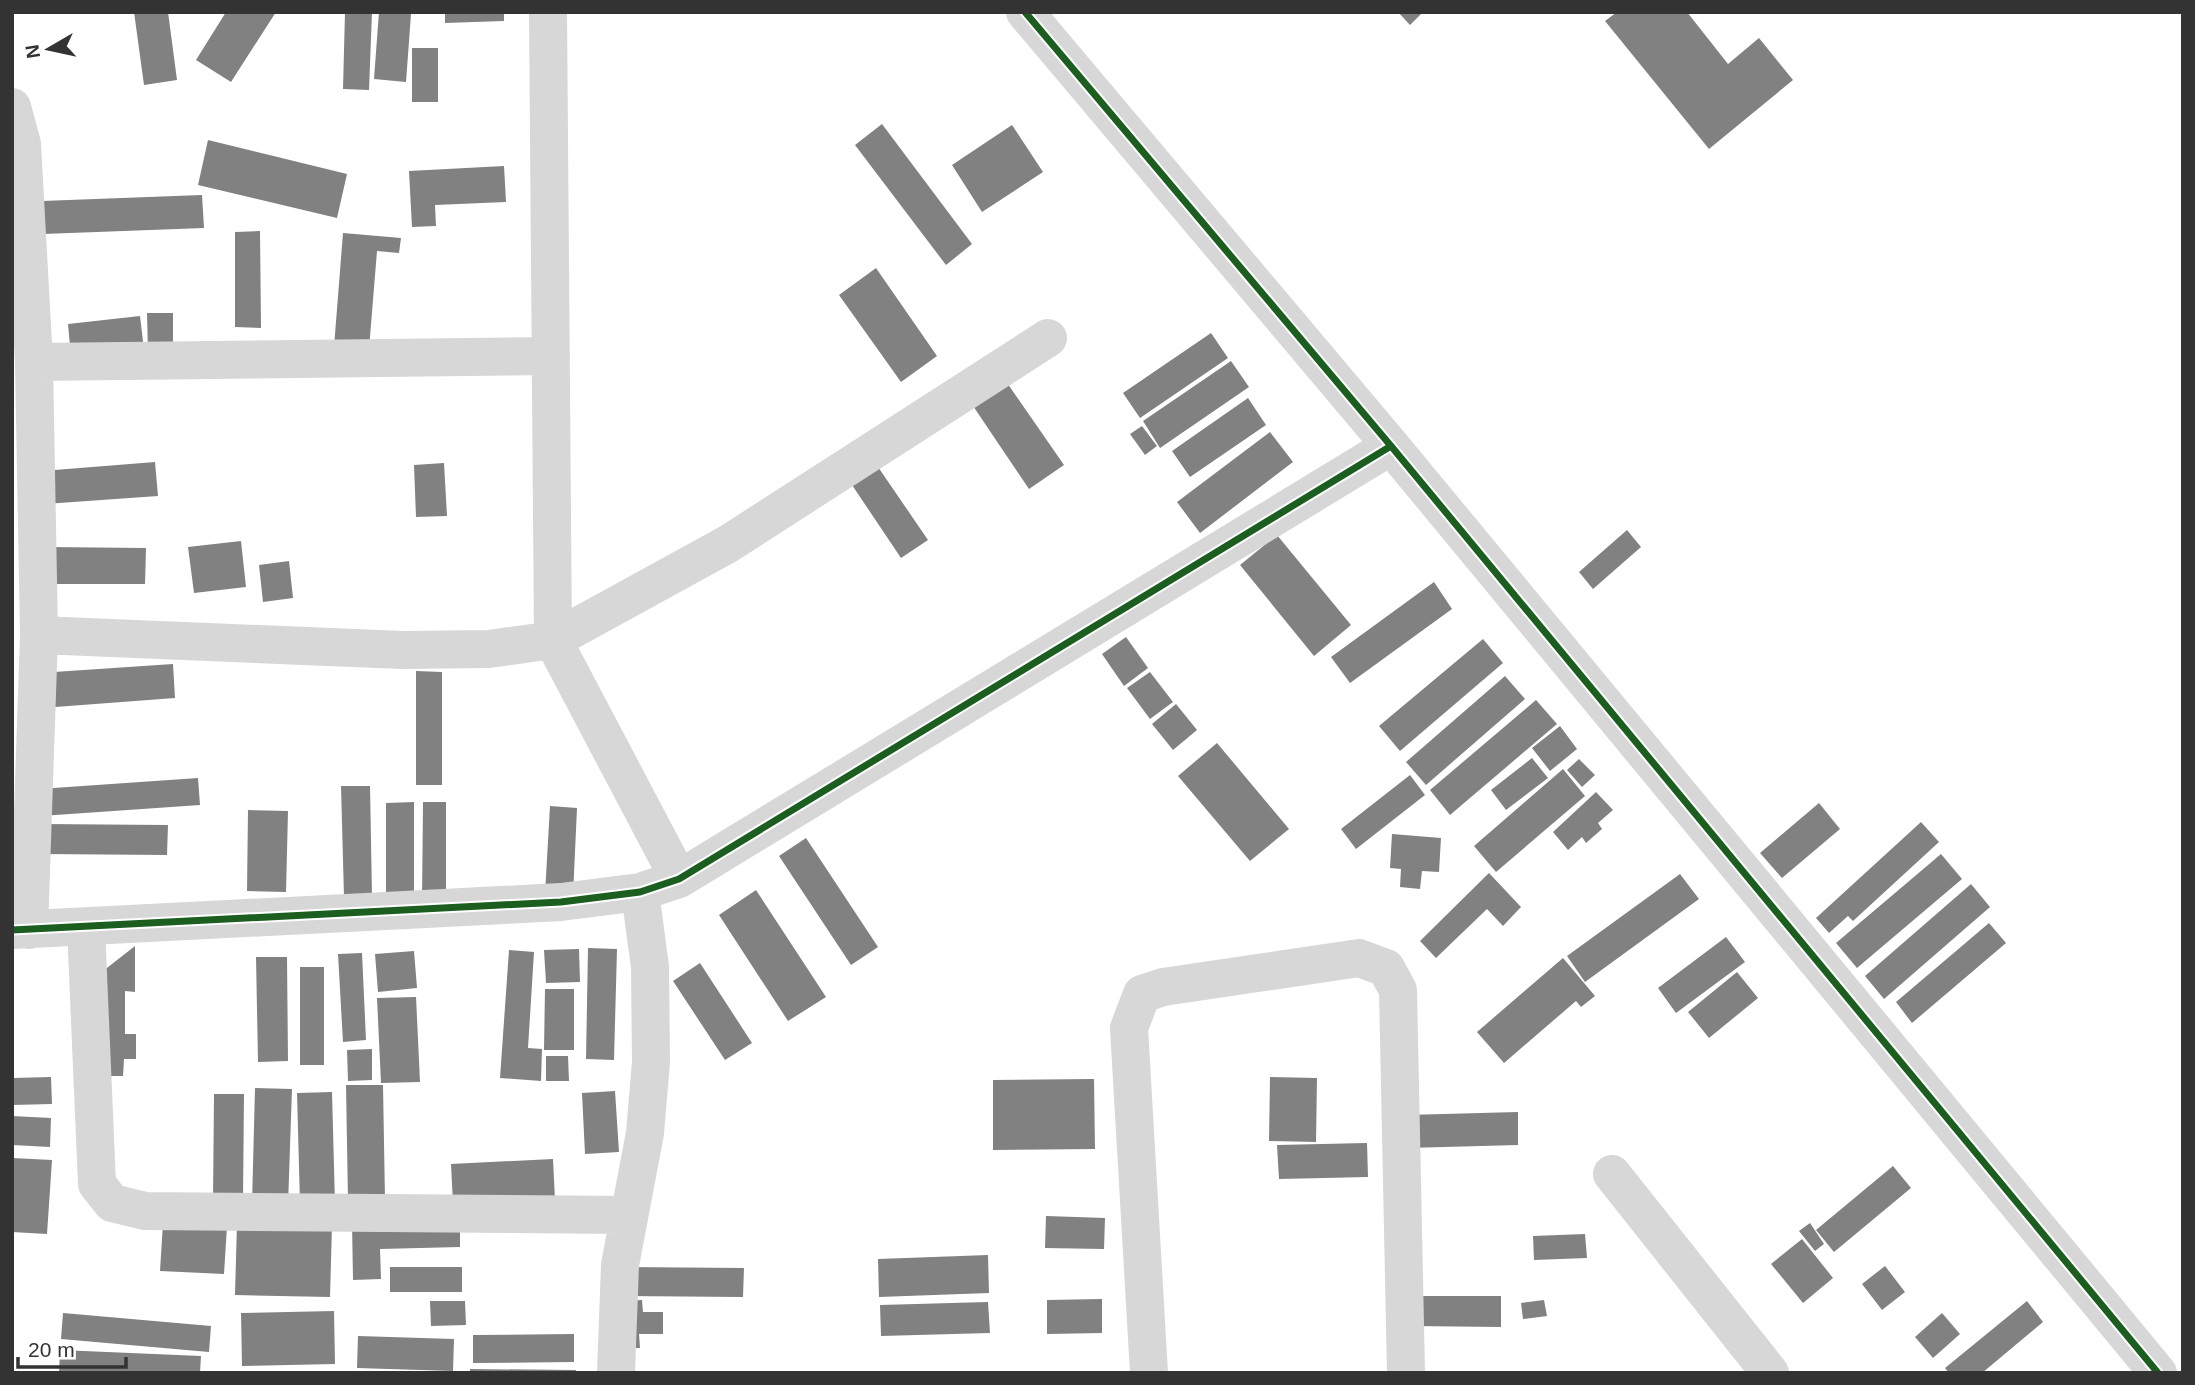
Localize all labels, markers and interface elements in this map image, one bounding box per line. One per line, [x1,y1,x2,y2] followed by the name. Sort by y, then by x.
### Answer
[14,14,84,84] north arrow
[21,43,44,60] text: N
[18,1326,126,1370] scale bar
[28,1338,75,1361] text: 20 m

